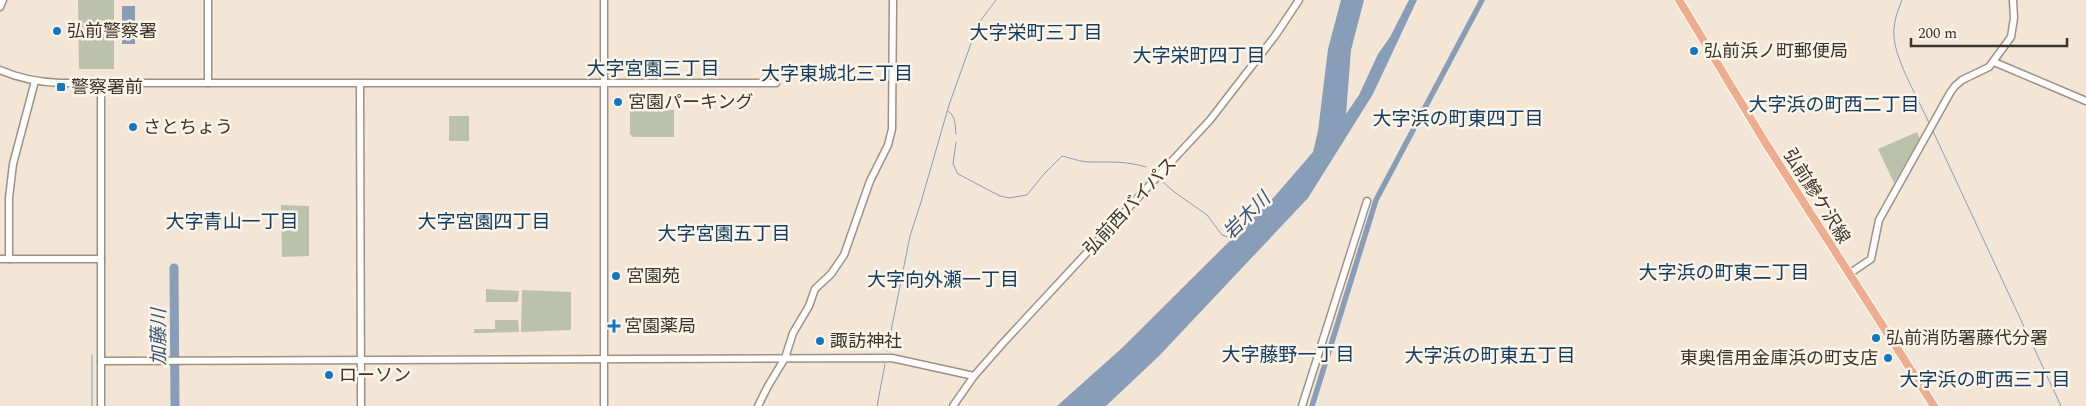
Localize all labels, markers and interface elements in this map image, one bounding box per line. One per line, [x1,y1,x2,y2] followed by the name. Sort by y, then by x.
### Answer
[1911,15,2067,47] scale bar
[67,18,157,45] place label: 弘前警察署
[969,19,1103,48] district label: 大字栄町三丁目
[1918,22,1957,45] text: 200 m
[51,25,63,37] marker: 弘前警察署
[1704,38,1848,65] place label: 弘前浜ノ町郵便局
[1132,42,1266,71] district label: 大字栄町四丁目
[1688,45,1700,57] marker: 弘前浜ノ町郵便局
[586,55,720,84] district label: 大字宮園三丁目
[761,60,913,89] district label: 大字東城北三丁目
[71,74,143,101] place label: 警察署前
[55,81,67,93] marker: 警察署前
[628,89,753,116] place label: 宮園パーキング
[1748,91,1920,120] district label: 大字浜の町西二丁目
[612,96,624,108] marker: 宮園パーキング
[1372,105,1544,134] district label: 大字浜の町東四丁目
[143,114,233,141] place label: さとちょう
[127,121,139,133] marker: さとちょう
[1777,143,1857,249] street label: 弘前鰺ケ沢線
[1078,151,1183,261] street label: 弘前西バイパス
[1217,184,1279,246] water label: 岩木川
[165,208,299,237] district label: 大字青山一丁目
[417,208,551,237] district label: 大字宮園四丁目
[657,220,791,249] district label: 大字宮園五丁目
[1638,259,1810,288] district label: 大字浜の町東二丁目
[626,263,680,290] place label: 宮園苑
[867,266,1019,295] district label: 大字向外瀬一丁目
[610,270,622,282] marker: 宮園苑
[145,307,174,366] water label: 加藤川
[624,313,696,340] place label: 宮園薬局
[608,320,620,332] marker: 宮園薬局
[1886,325,2048,352] place label: 弘前消防署藤代分署
[830,328,902,355] place label: 諏訪神社
[1870,332,1882,344] marker: 弘前消防署藤代分署
[814,335,826,347] marker: 諏訪神社
[1221,341,1355,370] district label: 大字藤野一丁目
[1404,342,1576,371] district label: 大字浜の町東五丁目
[1680,345,1878,372] place label: 東奥信用金庫浜の町支店
[1882,352,1894,364] marker: 東奥信用金庫浜の町支店
[339,362,411,389] place label: ローソン
[1899,366,2071,395] district label: 大字浜の町西三丁目
[323,369,335,381] marker: ローソン

